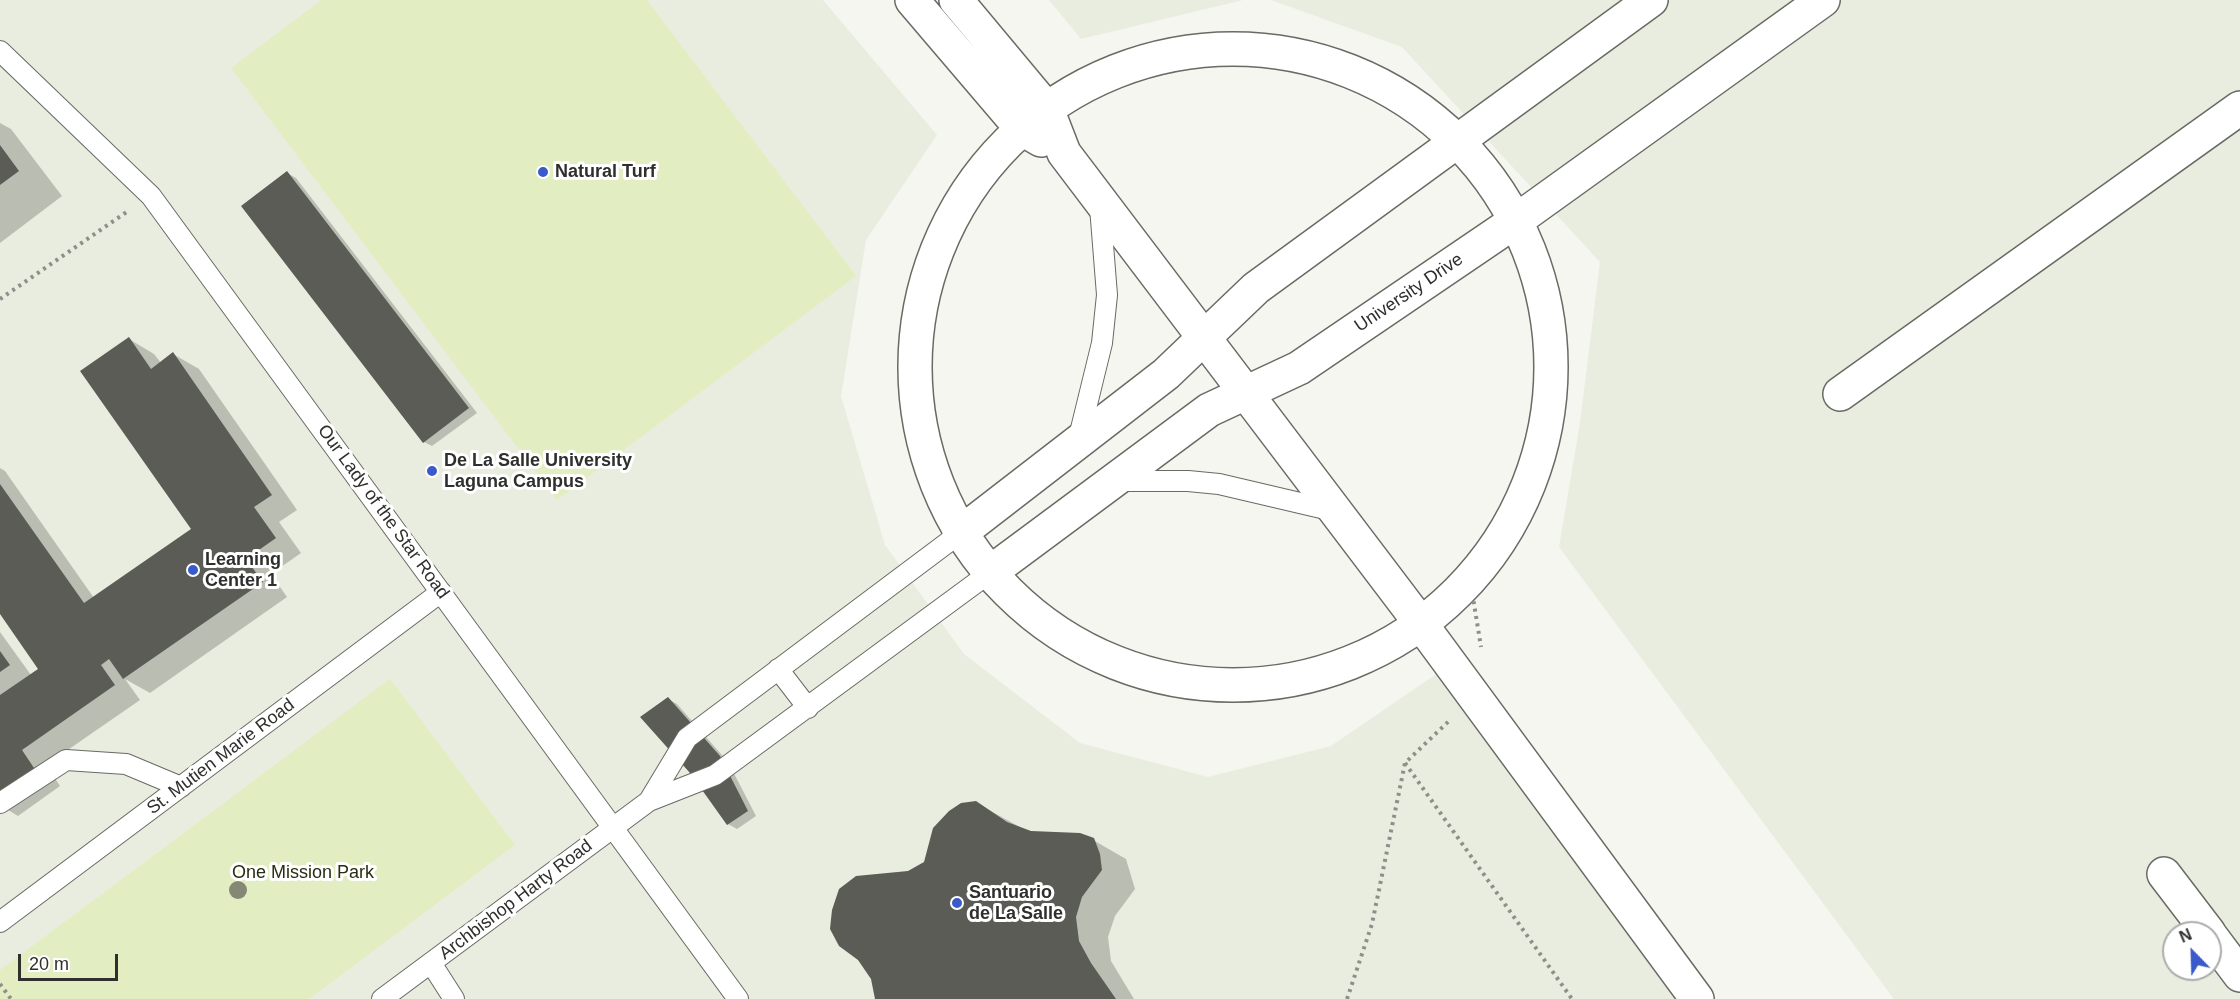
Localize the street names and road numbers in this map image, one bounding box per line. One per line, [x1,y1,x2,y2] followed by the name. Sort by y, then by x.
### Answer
[1351,249,1467,337] street label: University Drive
[313,421,453,603] street label: Our Lady of the Star Road
[143,694,299,820] street label: St. Mutien Marie Road
[435,835,597,965] street label: Archbishop Harty Road

